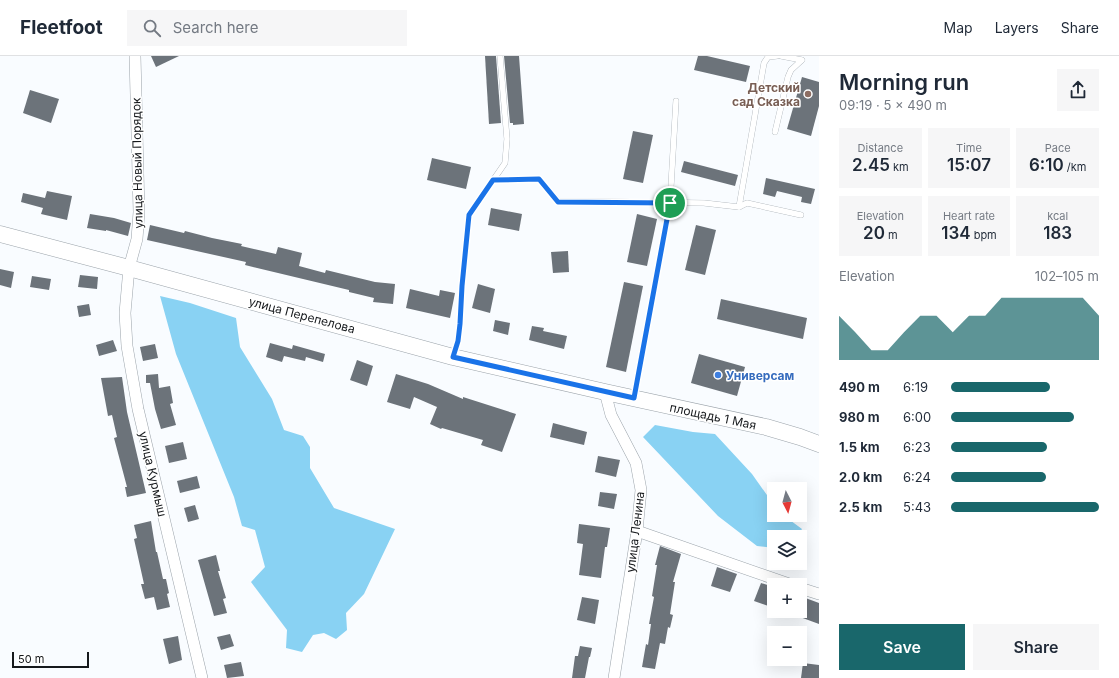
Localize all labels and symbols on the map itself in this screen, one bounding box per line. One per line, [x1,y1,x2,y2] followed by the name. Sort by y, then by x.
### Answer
[732,80,800,109] place label: Детский сад Сказка
[803,89,813,99] marker: Детский сад Сказка
[128,97,146,229] street label: улица Новый Порядок
[653,186,687,220] pin
[247,294,357,336] street label: улица Перепелова
[726,368,794,383] place label: Универсам
[713,370,723,380] marker: Универсам
[668,400,758,432] street label: площадь 1 Мая
[136,430,170,518] street label: улица Курмыш
[767,482,807,522] north arrow
[623,491,647,573] street label: улица Ленина
[12,650,89,669] scale bar

